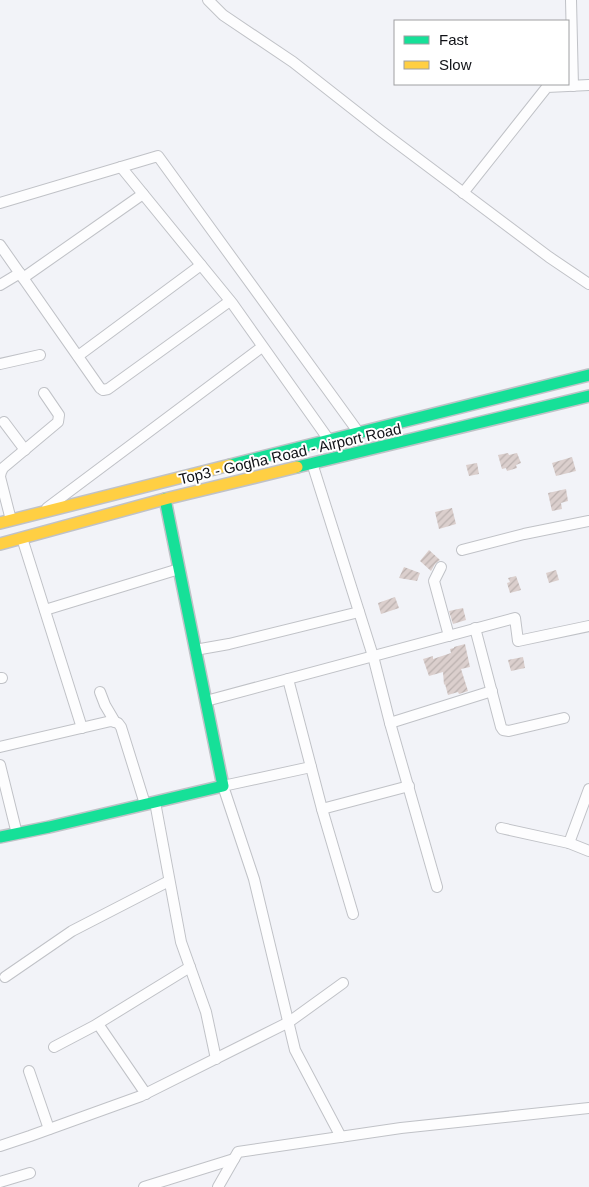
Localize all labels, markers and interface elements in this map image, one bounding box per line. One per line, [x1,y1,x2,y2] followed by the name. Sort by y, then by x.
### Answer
[394,20,569,85] legend
[439,31,469,48] text: Fast
[439,56,472,73] text: Slow
[177,420,403,487] street label: Top3 - Gogha Road - Airport Road

